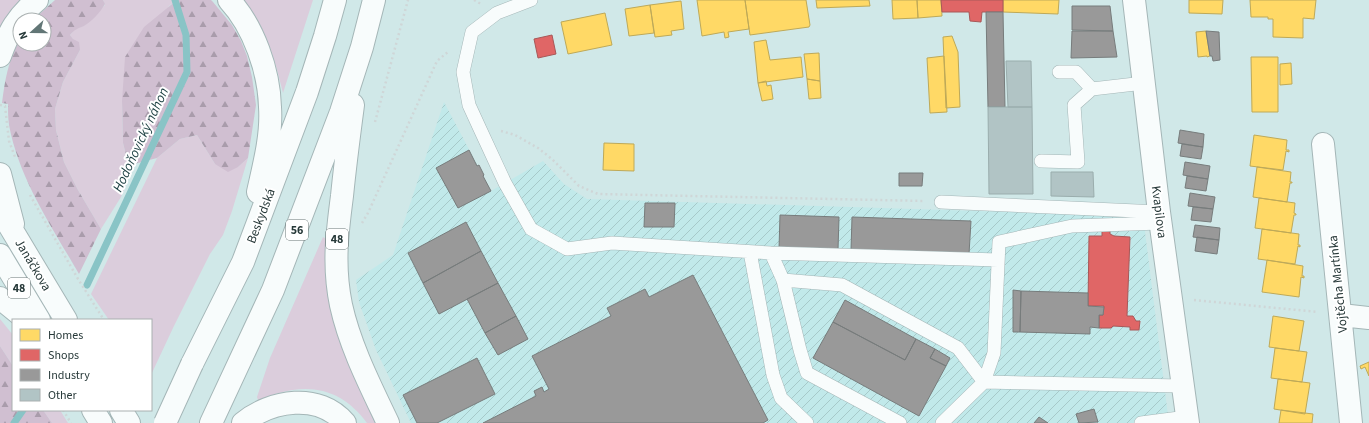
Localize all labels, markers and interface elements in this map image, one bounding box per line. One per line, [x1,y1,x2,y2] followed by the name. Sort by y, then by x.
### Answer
[12,12,52,52] north arrow
[15,29,31,42] text: N
[108,84,174,196] water label: Hodoňovický náhon
[1147,185,1171,239] street label: Kvapilova
[242,186,280,246] street label: Beskydská
[286,220,308,240] road number: 56
[326,229,348,249] road number: 48
[1324,234,1352,334] street label: Vojtěcha Martínka
[10,236,56,294] street label: Janáčkova
[8,278,30,298] road number: 48
[12,319,152,411] legend
[48,327,83,344] text: Homes
[48,347,79,364] text: Shops
[48,367,90,384] text: Industry
[48,387,78,404] text: Other

